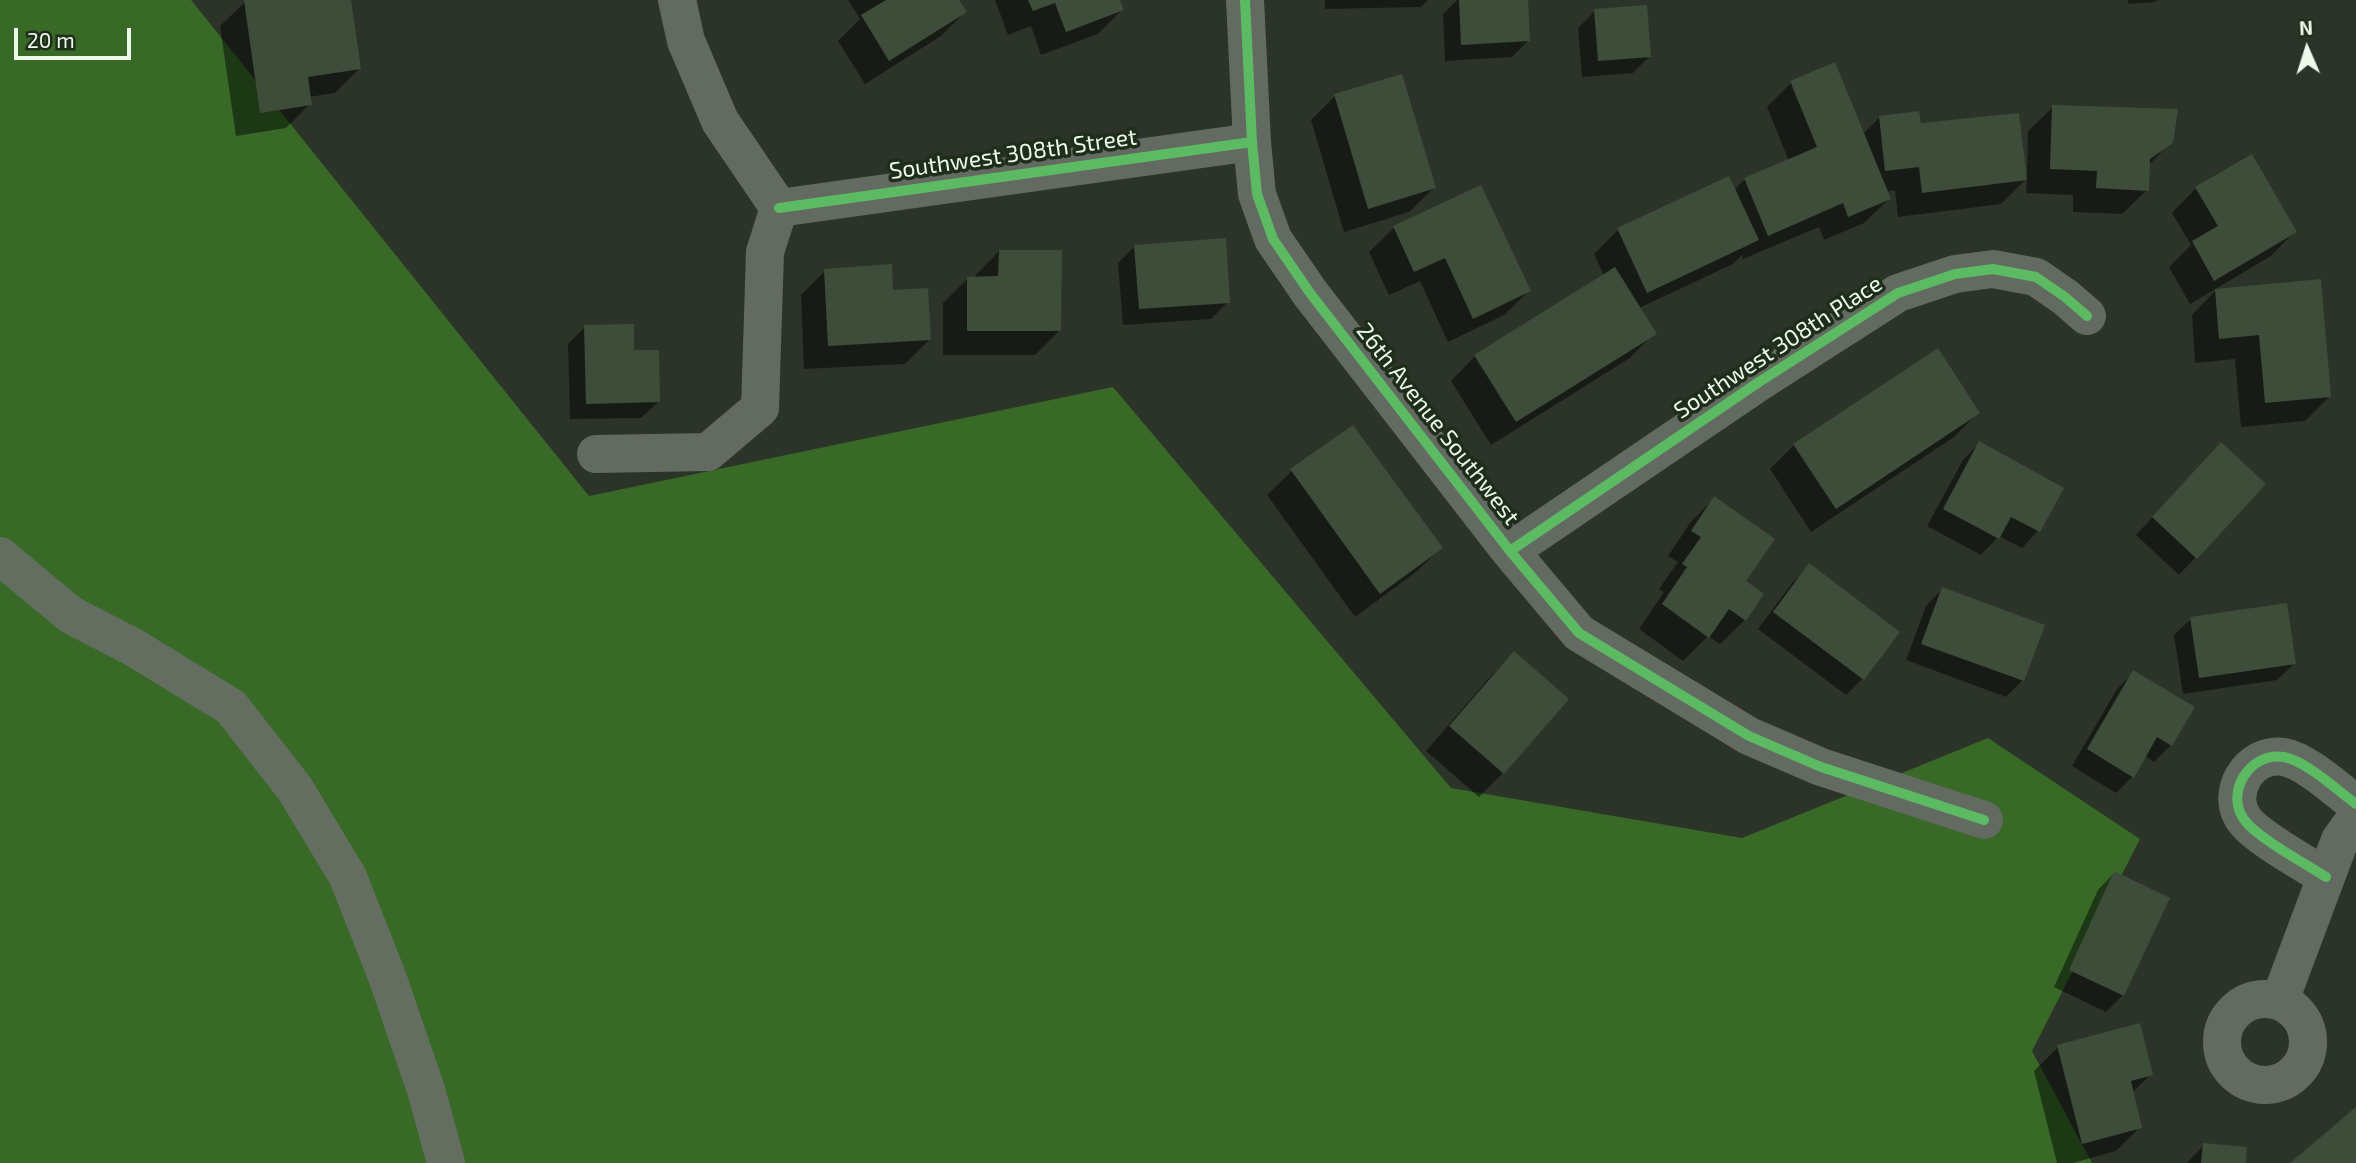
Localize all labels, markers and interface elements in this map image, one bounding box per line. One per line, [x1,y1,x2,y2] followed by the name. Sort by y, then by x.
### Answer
[18,14,135,58] scale bar
[2272,14,2342,84] north arrow
[2298,16,2313,39] text: N
[27,27,75,52] text: 20 m
[887,123,1139,185] street label: Southwest 308th Street
[1669,269,1887,425] street label: Southwest 308th Place
[1351,318,1525,530] street label: 26th Avenue Southwest

